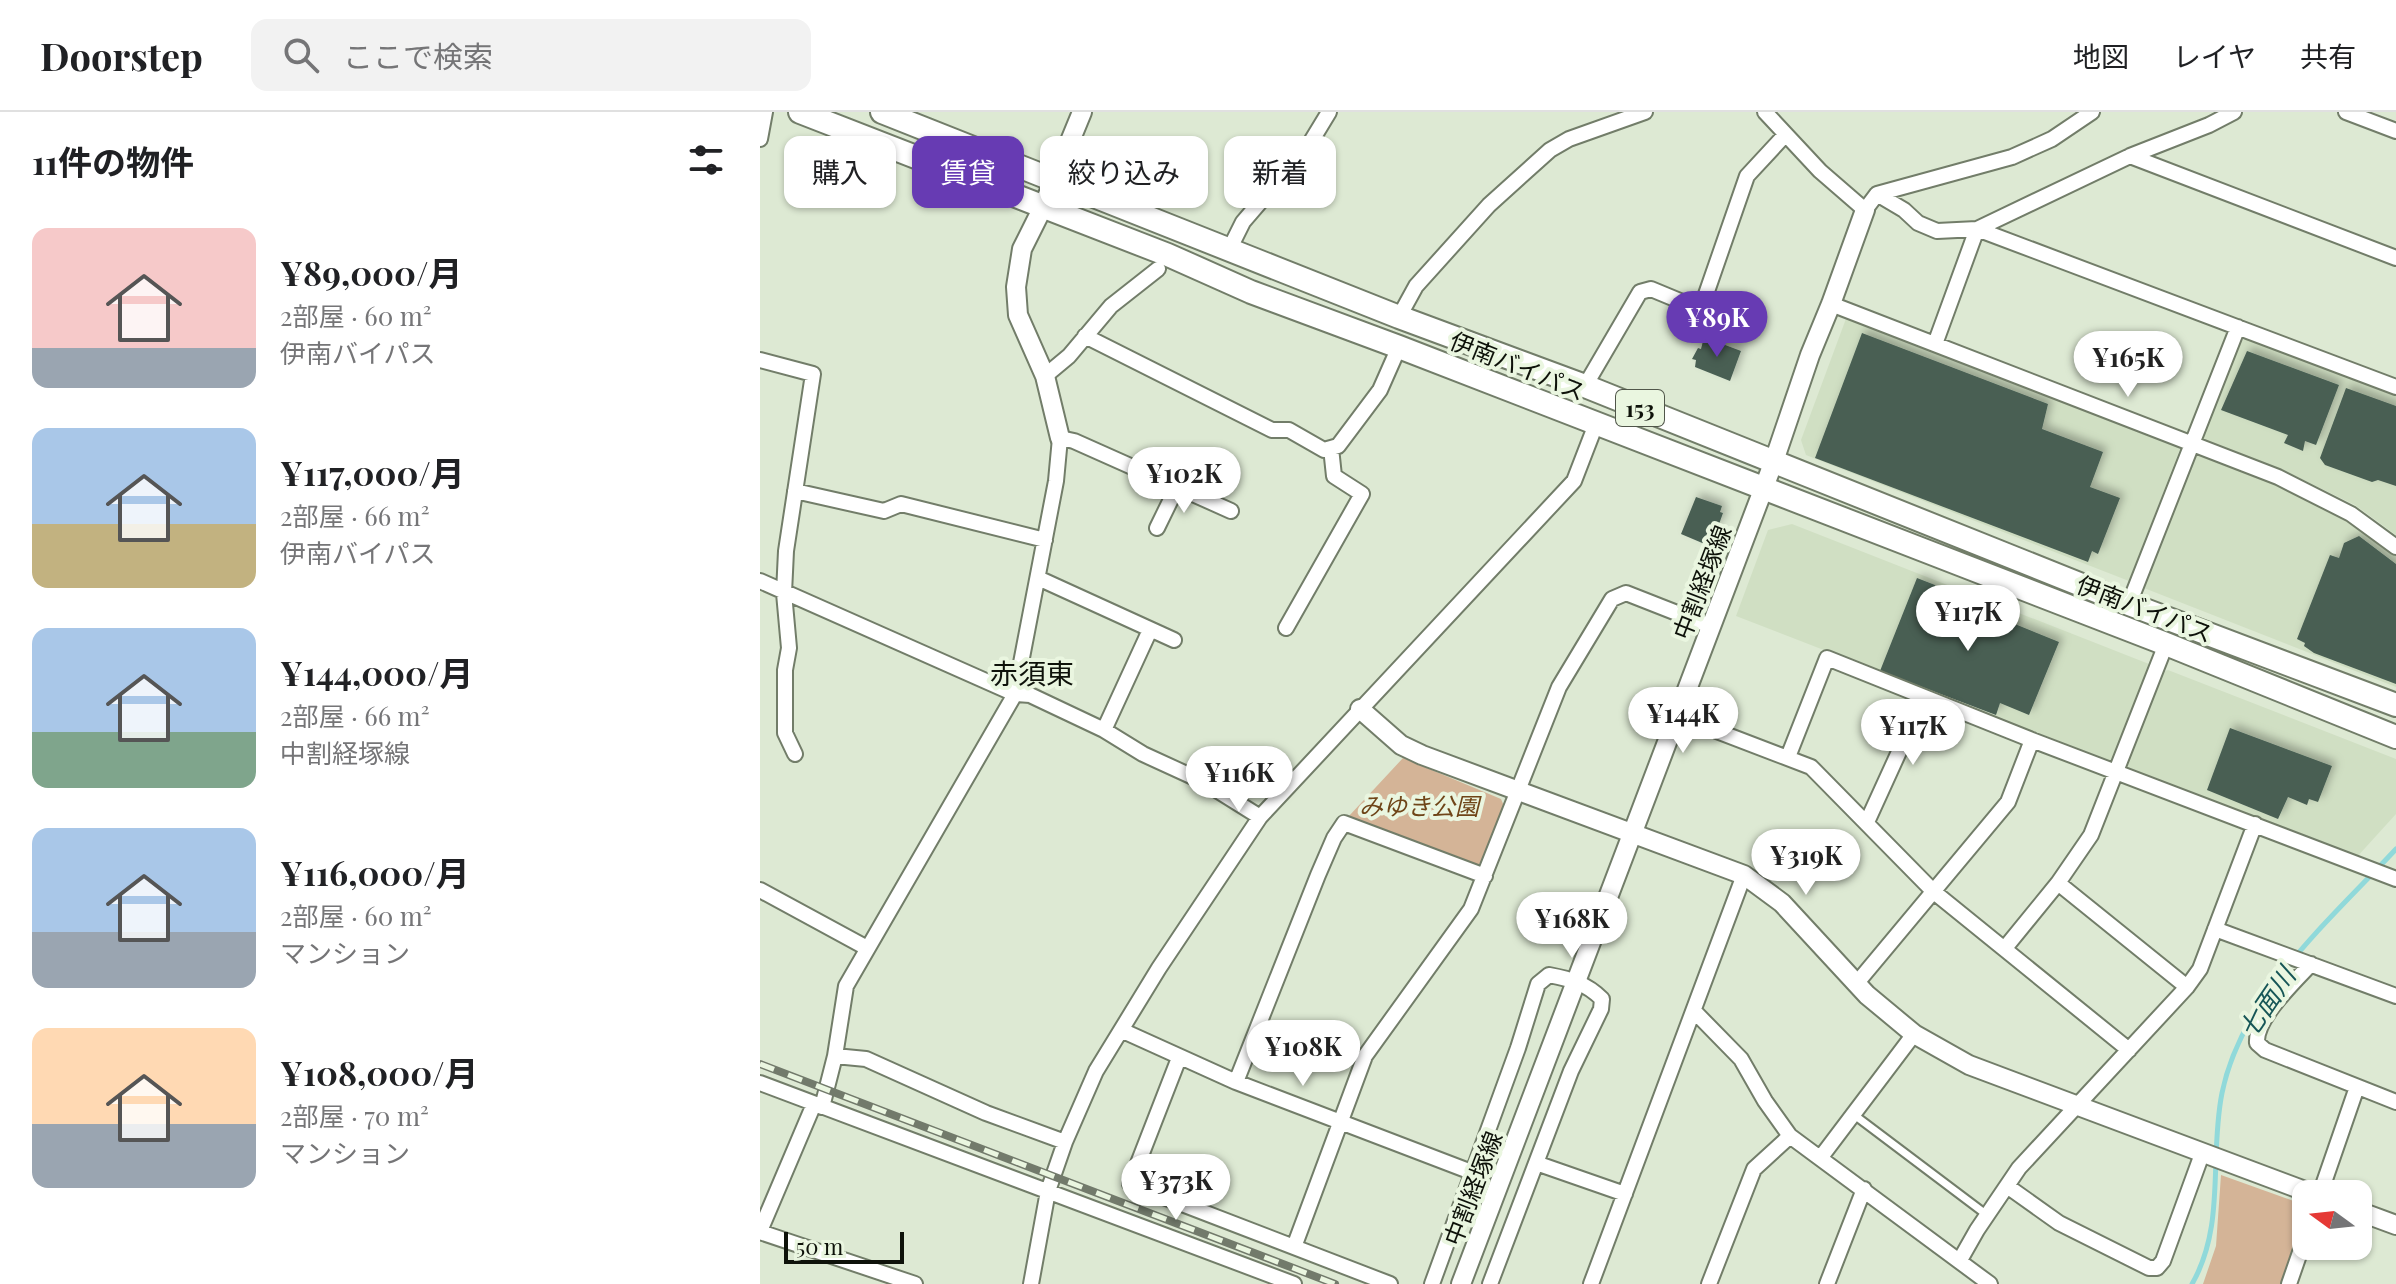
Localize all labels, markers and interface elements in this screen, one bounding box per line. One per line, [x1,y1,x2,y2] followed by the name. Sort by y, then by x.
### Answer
[251,19,811,91] search box
[40,30,203,81] text: Doorstep
[279,33,323,77] icon: search
[343,36,493,76] text: ここで検索
[2073,37,2129,74] text: 地図
[2173,37,2256,74] text: レイヤ
[2300,37,2356,74] text: 共有
[784,136,896,208] chip: 購入
[912,136,1024,208] chip: 賃貸
[1040,136,1208,208] chip: 絞り込み
[1224,136,1336,208] chip: 新着
[32,138,194,184] text: 11件の物件
[684,138,728,182] icon: filters
[280,249,462,295] text: ¥89,000/月
[96,260,192,356] icon: home
[1670,291,1764,359] pin: ¥89K
[280,298,432,333] text: 2部屋 · 60 m²
[1684,299,1750,334] text: ¥89K
[1445,323,1591,407] street label: 伊南バイパス
[2072,331,2184,399] pin: ¥165K
[280,335,435,370] text: 伊南バイパス
[2092,339,2164,374] text: ¥165K
[1616,390,1664,426] road number: 153
[1128,447,1240,515] pin: ¥102K
[280,449,465,495] text: ¥117,000/月
[1146,455,1222,490] text: ¥102K
[96,460,192,556] icon: home
[280,498,430,533] text: 2部屋 · 66 m²
[1665,520,1737,644] street label: 中割経塚線
[280,535,435,570] text: 伊南バイパス
[2072,567,2218,649] street label: 伊南バイパス
[1912,585,2024,653] pin: ¥117K
[1934,593,2002,628] text: ¥117K
[280,649,474,695] text: ¥144,000/月
[990,654,1074,691] district label: 赤須東
[96,660,192,756] icon: home
[1627,687,1739,755] pin: ¥144K
[1646,695,1720,730] text: ¥144K
[280,698,430,733] text: 2部屋 · 66 m²
[1857,699,1969,767] pin: ¥117K
[1879,707,1947,742] text: ¥117K
[280,735,410,770] text: 中割経塚線
[1183,746,1295,814] pin: ¥116K
[1204,754,1274,789] text: ¥116K
[1359,789,1482,821] park label: みゆき公園
[1750,829,1862,897] pin: ¥319K
[1769,837,1843,872] text: ¥319K
[280,849,470,895] text: ¥116,000/月
[96,860,192,956] icon: home
[1516,892,1628,960] pin: ¥168K
[280,898,432,933] text: 2部屋 · 60 m²
[1534,900,1610,935] text: ¥168K
[280,935,410,970] text: マンション
[2230,957,2304,1044] water label: 七面川
[1247,1020,1359,1088] pin: ¥108K
[1264,1028,1342,1063] text: ¥108K
[280,1049,479,1095] text: ¥108,000/月
[96,1060,192,1156] icon: home
[280,1098,429,1133] text: 2部屋 · 70 m²
[1436,1126,1508,1250] street label: 中割経塚線
[280,1135,410,1170] text: マンション
[1120,1154,1232,1222] pin: ¥373K
[1139,1162,1213,1197] text: ¥373K
[2292,1180,2372,1260] north arrow
[2292,1180,2372,1260] map controls
[784,1228,904,1264] scale bar
[796,1231,843,1261] text: 50 m

